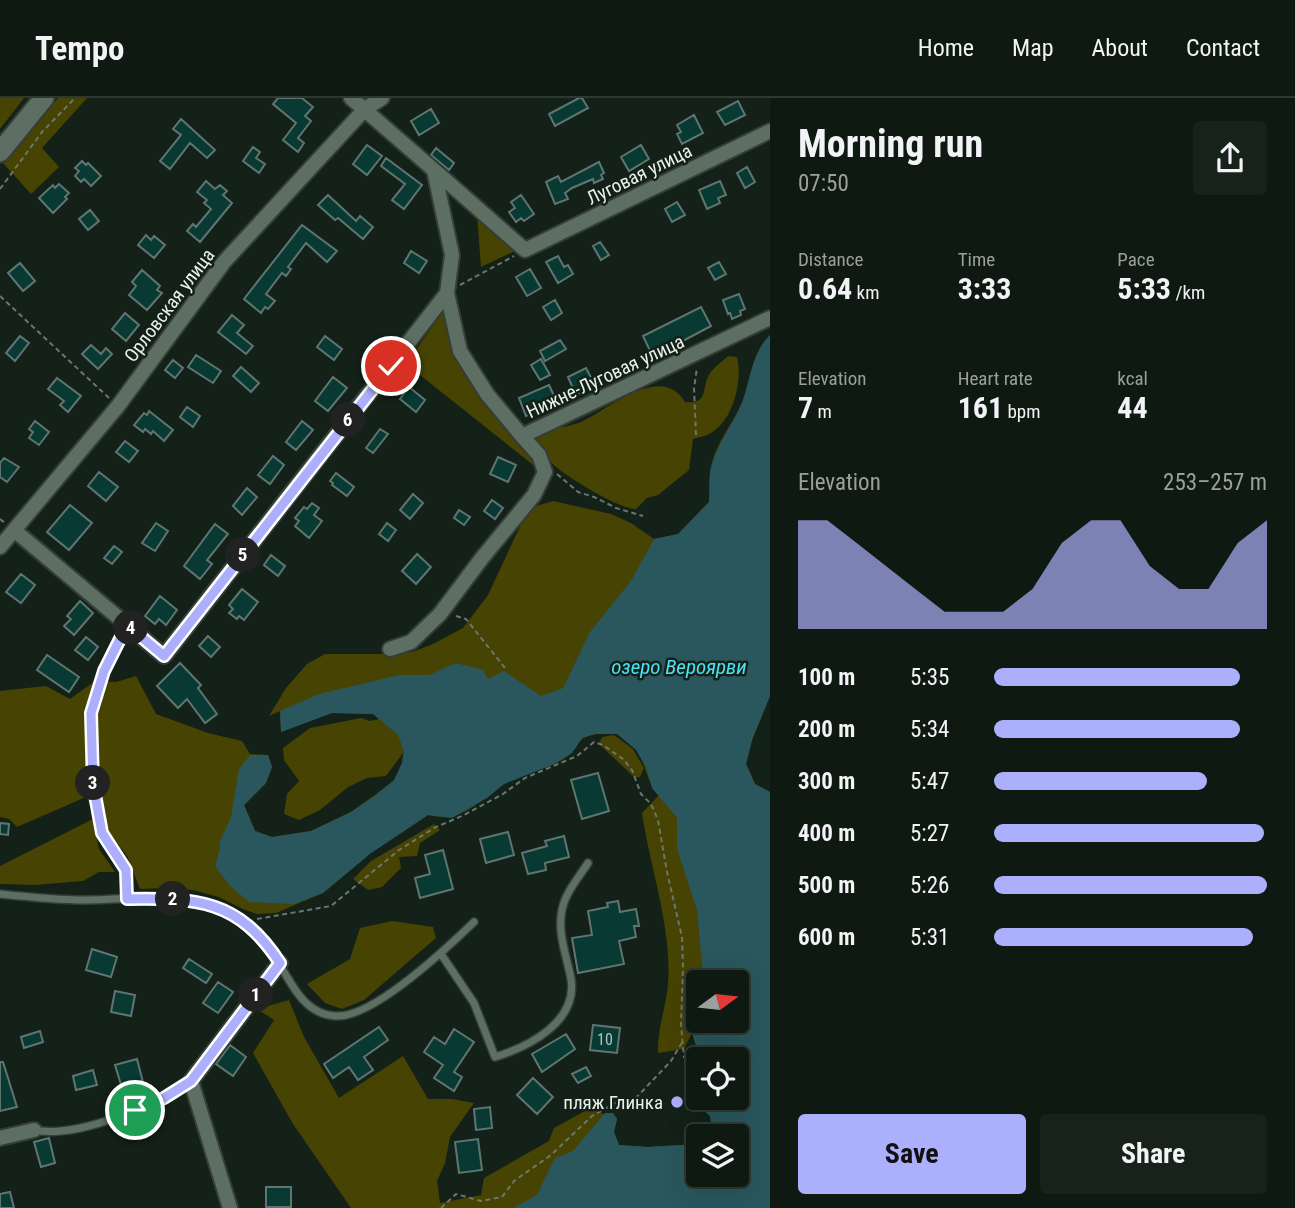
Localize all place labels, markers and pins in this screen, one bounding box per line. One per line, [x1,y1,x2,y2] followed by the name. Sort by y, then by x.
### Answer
[361,336,421,396] pin
[330,402,366,438] pin: 6
[226,538,260,573] pin: 5
[114,610,148,646] pin: 4
[76,766,110,800] pin: 3
[156,882,190,916] pin: 2
[238,978,274,1012] pin: 1
[105,1080,165,1140] pin
[563,1091,663,1114] place label: пляж Глинка
[669,1094,685,1110] marker: пляж Глинка

